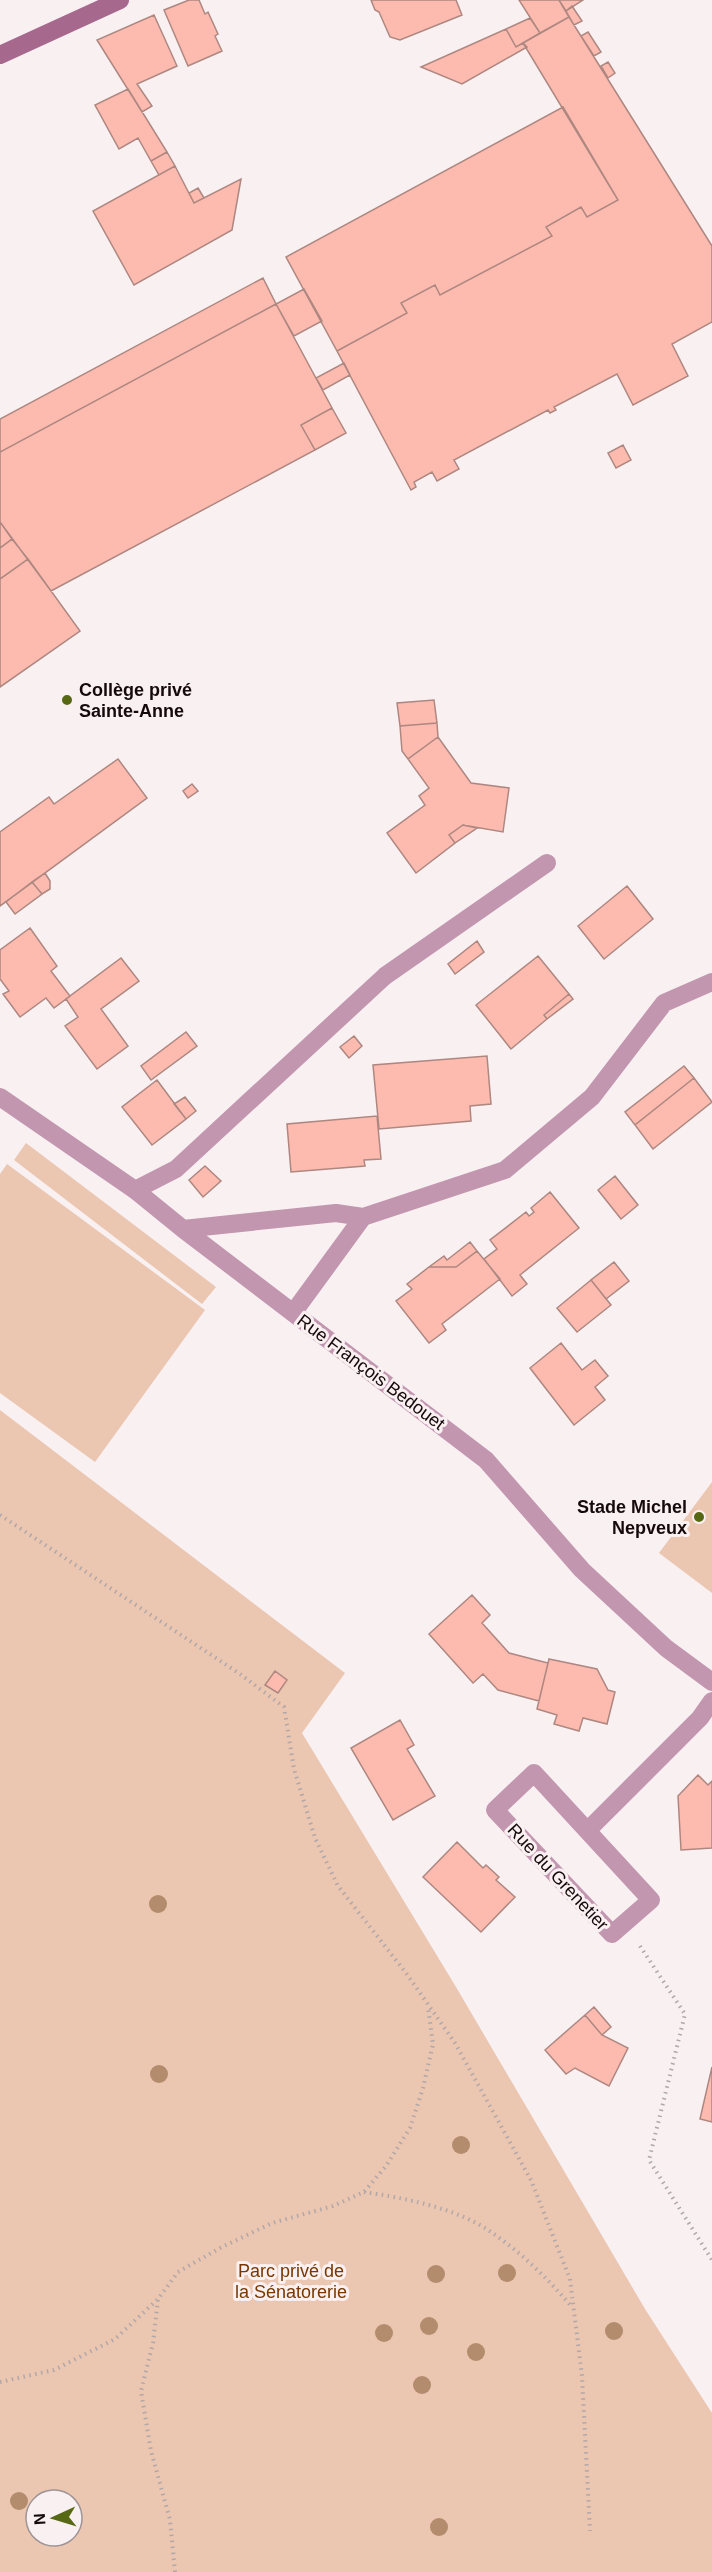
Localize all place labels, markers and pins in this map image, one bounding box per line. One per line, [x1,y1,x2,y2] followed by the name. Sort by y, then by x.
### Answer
[79,680,192,721] place label: Collège privé Sainte-Anne
[60,693,74,707] marker: Collège privé Sainte-Anne
[577,1497,687,1538] place label: Stade Michel Nepveux
[692,1510,706,1524] marker: Stade Michel Nepveux

